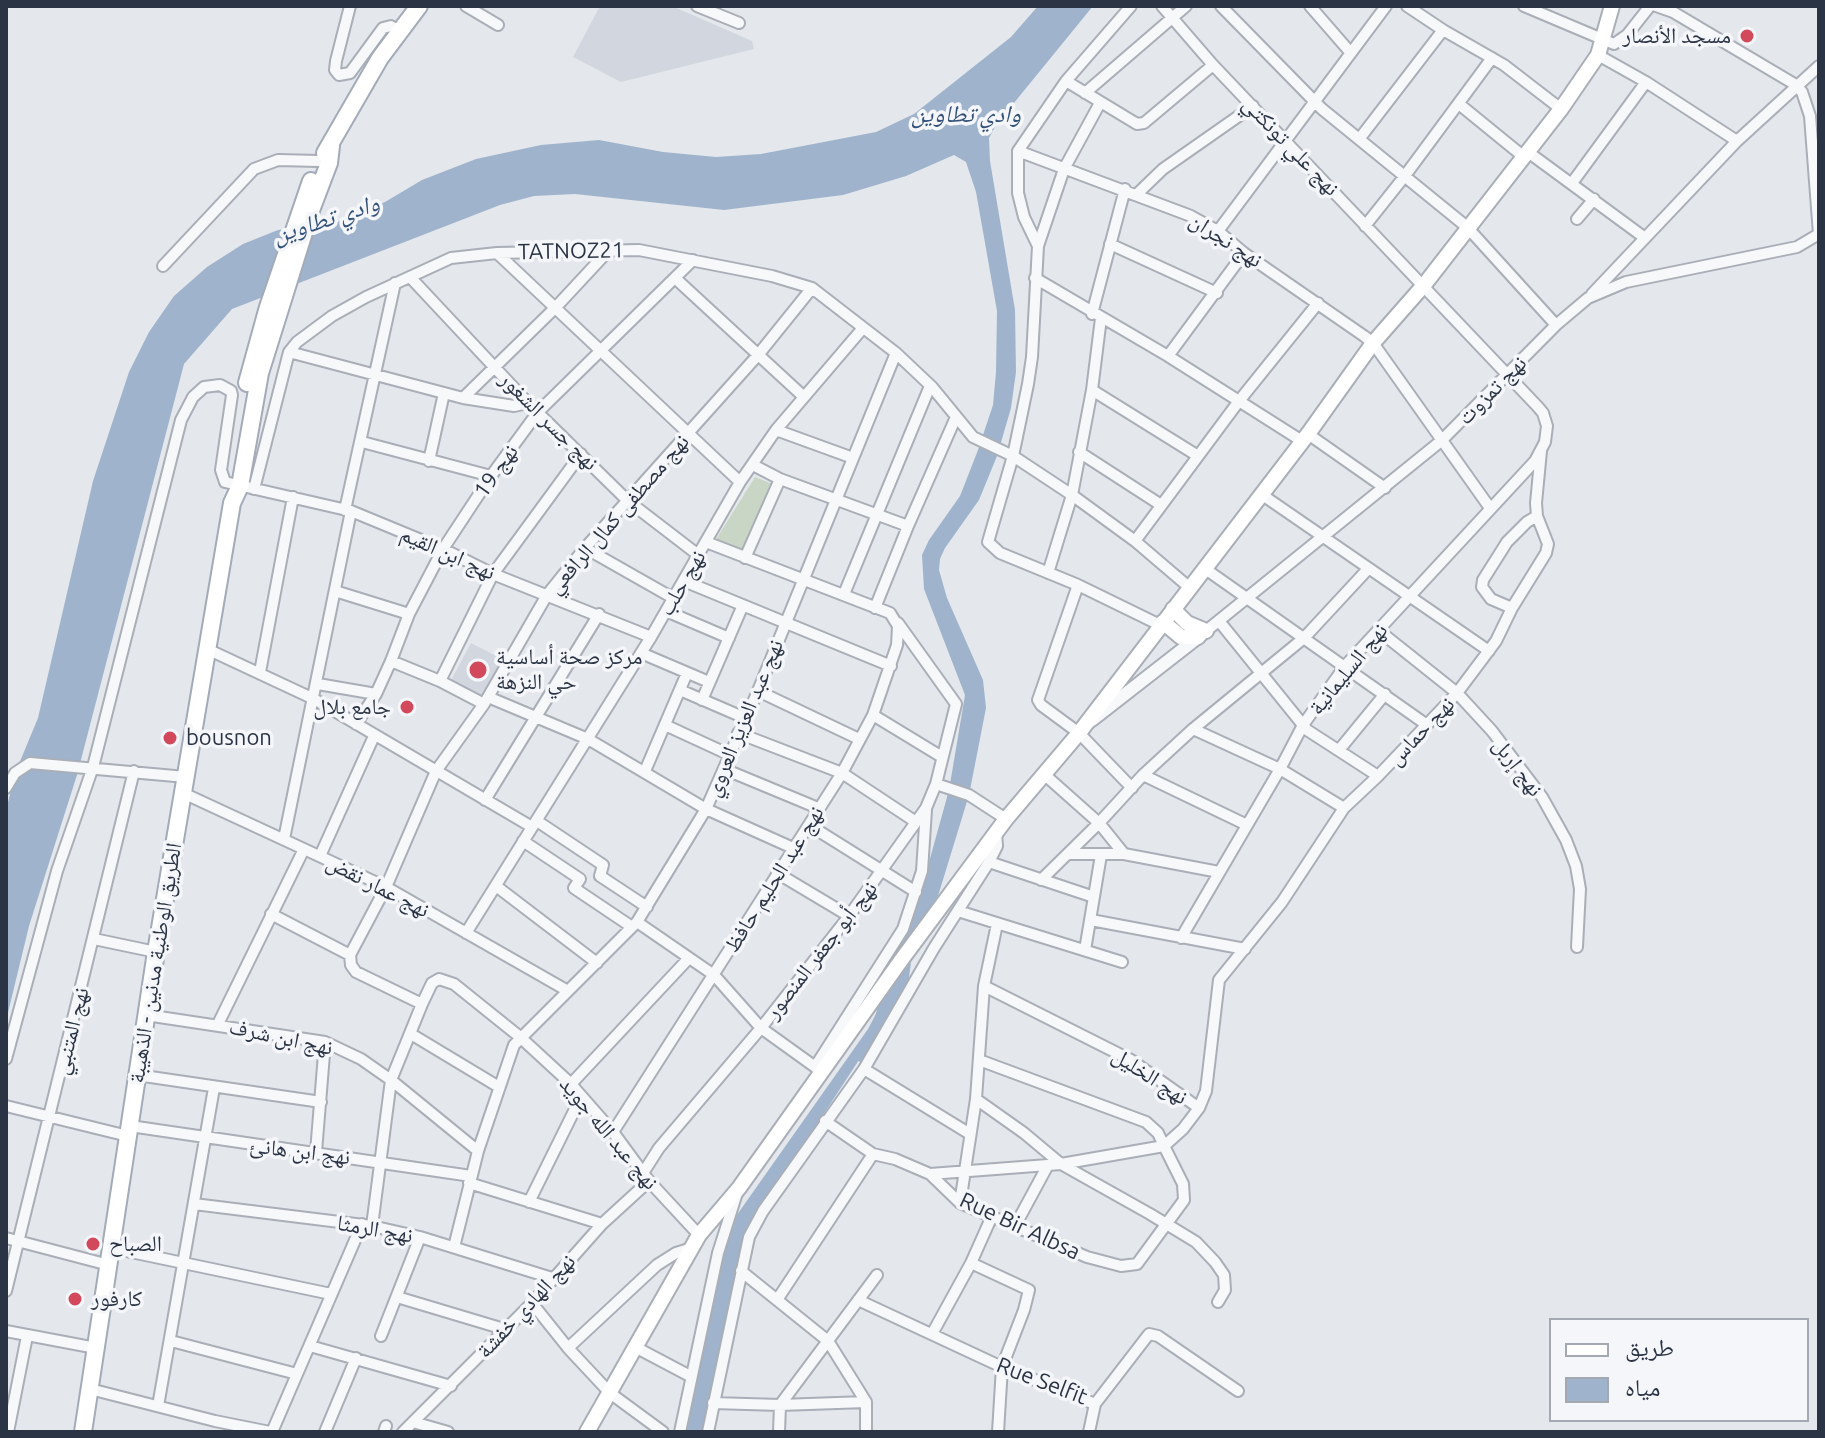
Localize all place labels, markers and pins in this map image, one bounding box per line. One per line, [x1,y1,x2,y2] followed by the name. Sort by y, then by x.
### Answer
[1622,23,1731,49] place label: مسجد الأنصار
[1738,27,1756,45] marker: مسجد الأنصار
[496,644,643,696] place label: مركز صحة أساسية حي النزهة
[467,659,489,681] marker: مركز صحة أساسية حي النزهة
[313,694,391,720] place label: جامع بلال
[398,698,416,716] marker: جامع بلال
[186,725,272,751] place label: bousnon
[161,729,179,747] marker: bousnon
[109,1231,162,1257] place label: الصباح
[84,1235,102,1253] marker: الصباح
[91,1286,142,1312] place label: كارفور
[66,1290,84,1308] marker: كارفور

